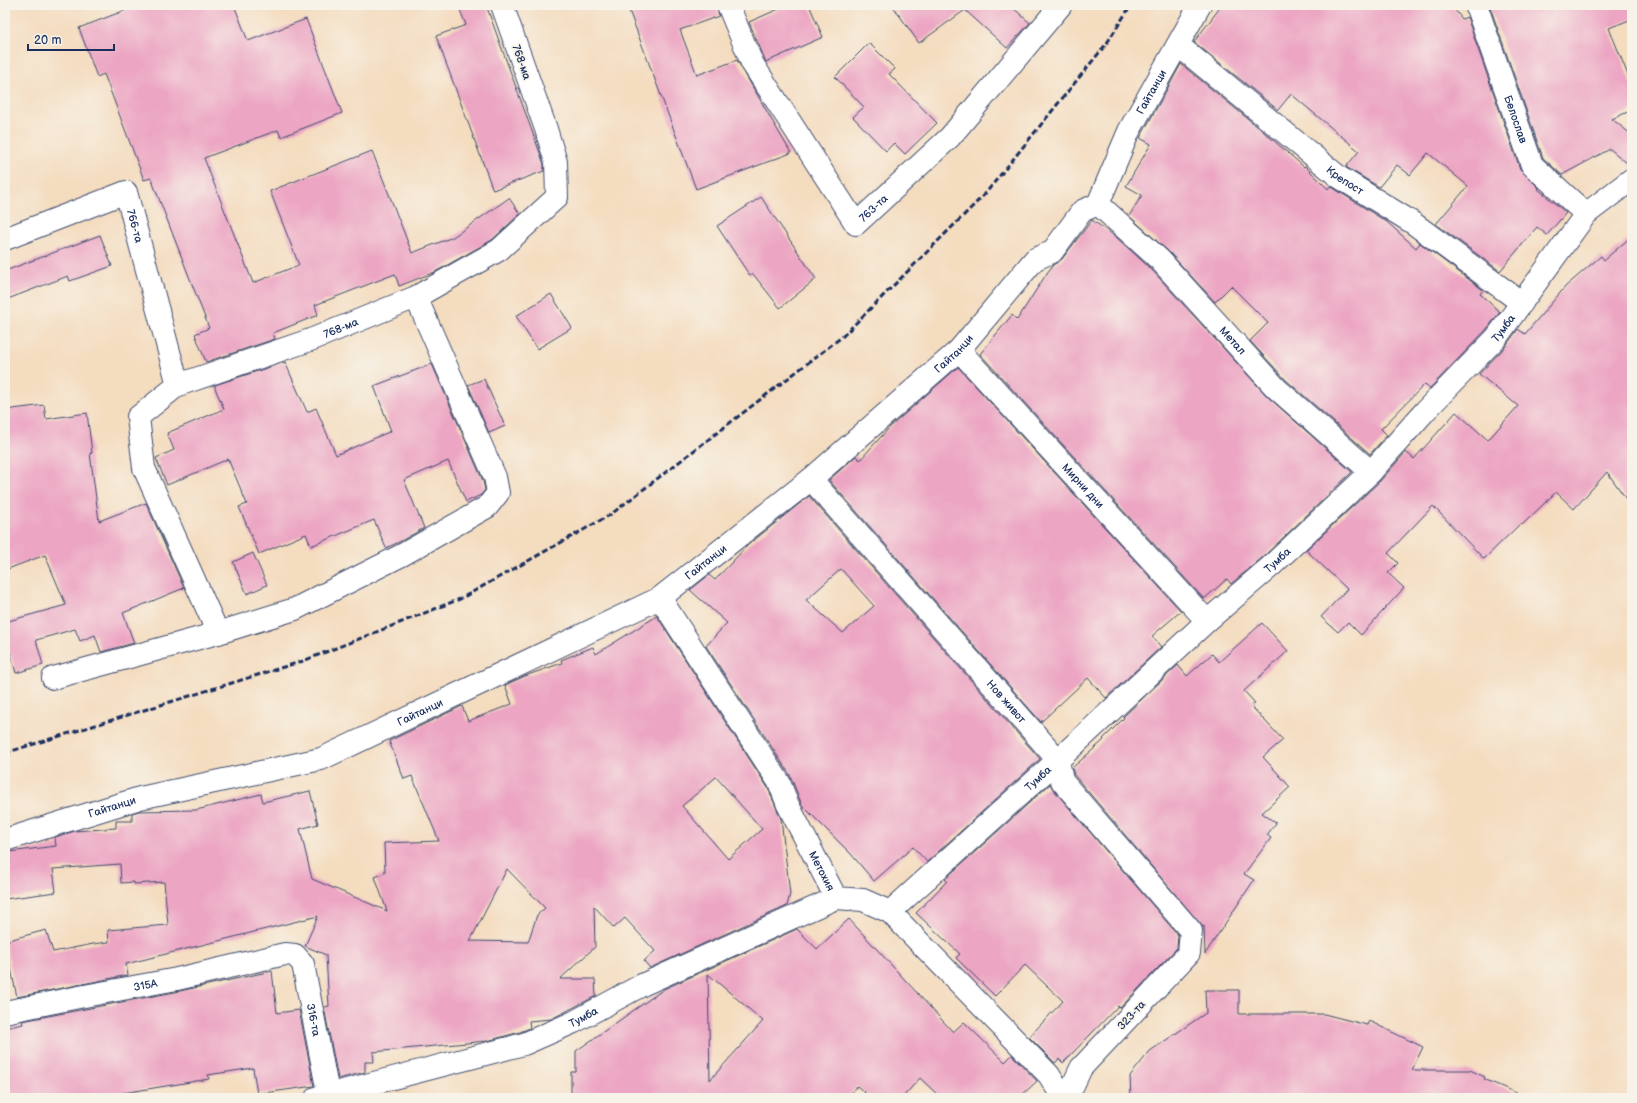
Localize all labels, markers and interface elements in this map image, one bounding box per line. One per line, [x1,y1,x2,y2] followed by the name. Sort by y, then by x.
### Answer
[28,26,114,52] scale bar
[34,33,61,48] text: 20 m
[509,43,534,82] street label: 768-ма
[1134,67,1169,117] street label: Гайтанци
[1501,94,1530,145] street label: Белослав
[1324,163,1366,198] street label: Крепост
[857,192,891,225] street label: 763-та
[124,208,146,245] street label: 766-та
[1489,312,1518,345] street label: Тумба
[322,315,361,341] street label: 768-ма
[1217,324,1248,357] street label: Метал
[932,332,976,376] street label: Гайтанци
[1059,461,1107,511] street label: Мирни дни
[683,542,729,583] street label: Гайтанци
[1262,545,1294,576] street label: Тумба
[984,677,1028,726] street label: Нов живот
[395,696,445,729] street label: Гайтанци
[1022,763,1054,794] street label: Тумба
[87,794,137,821] street label: Гайтанци
[806,849,837,893] street label: Метохия
[132,977,159,994] street label: 315А
[1115,998,1148,1033] street label: 323-та
[304,1002,323,1038] street label: 316-та
[567,1004,601,1030] street label: Тумба

